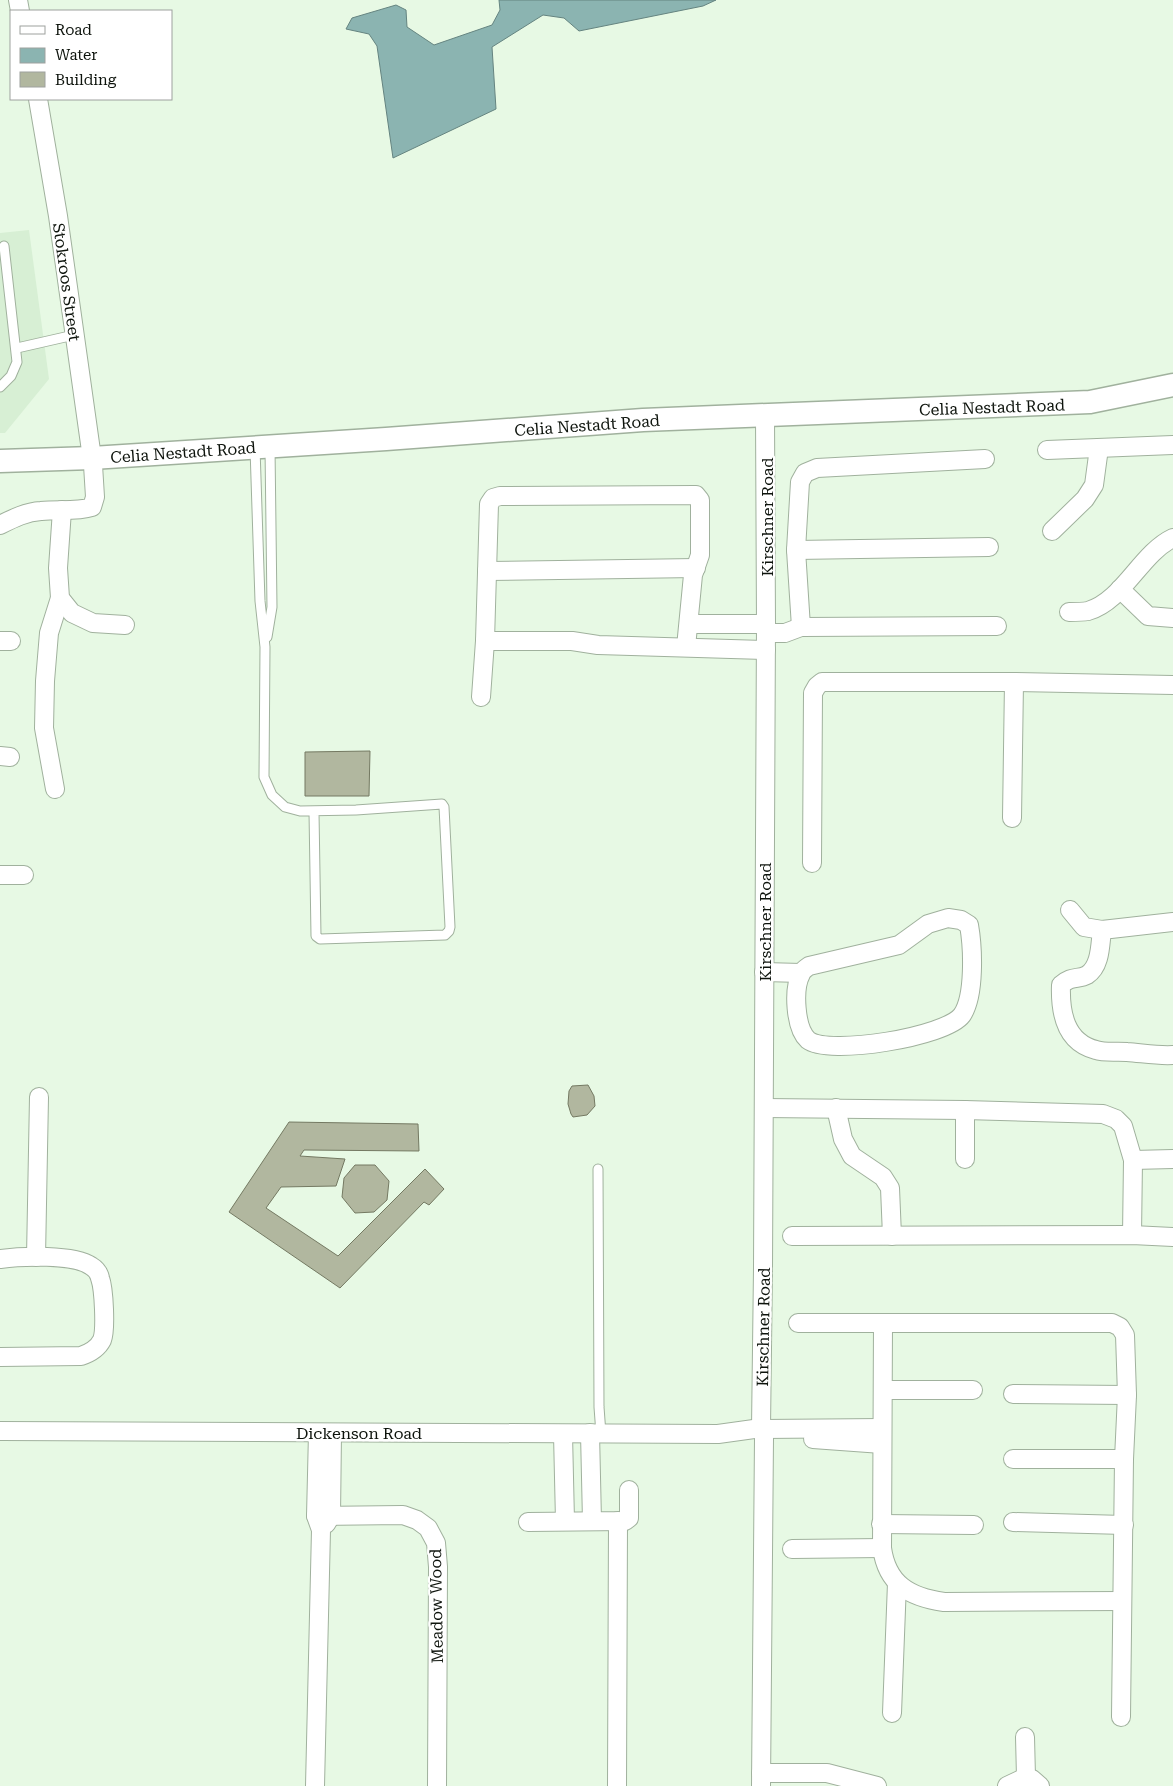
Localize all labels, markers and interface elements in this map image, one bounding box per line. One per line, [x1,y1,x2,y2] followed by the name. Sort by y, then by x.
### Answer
[10,10,172,100] legend
[55,21,92,39] text: Road
[55,46,97,64] text: Water
[55,71,117,89] text: Building
[49,222,84,342] street label: Stokroos Street
[919,395,1065,420] street label: Celia Nestadt Road
[514,411,660,440] street label: Celia Nestadt Road
[110,438,256,467] street label: Celia Nestadt Road
[758,457,777,577] street label: Kirschner Road
[756,862,775,982] street label: Kirschner Road
[753,1267,774,1387] street label: Kirschner Road
[296,1424,422,1443] street label: Dickenson Road
[426,1548,447,1664] street label: Meadow Wood

